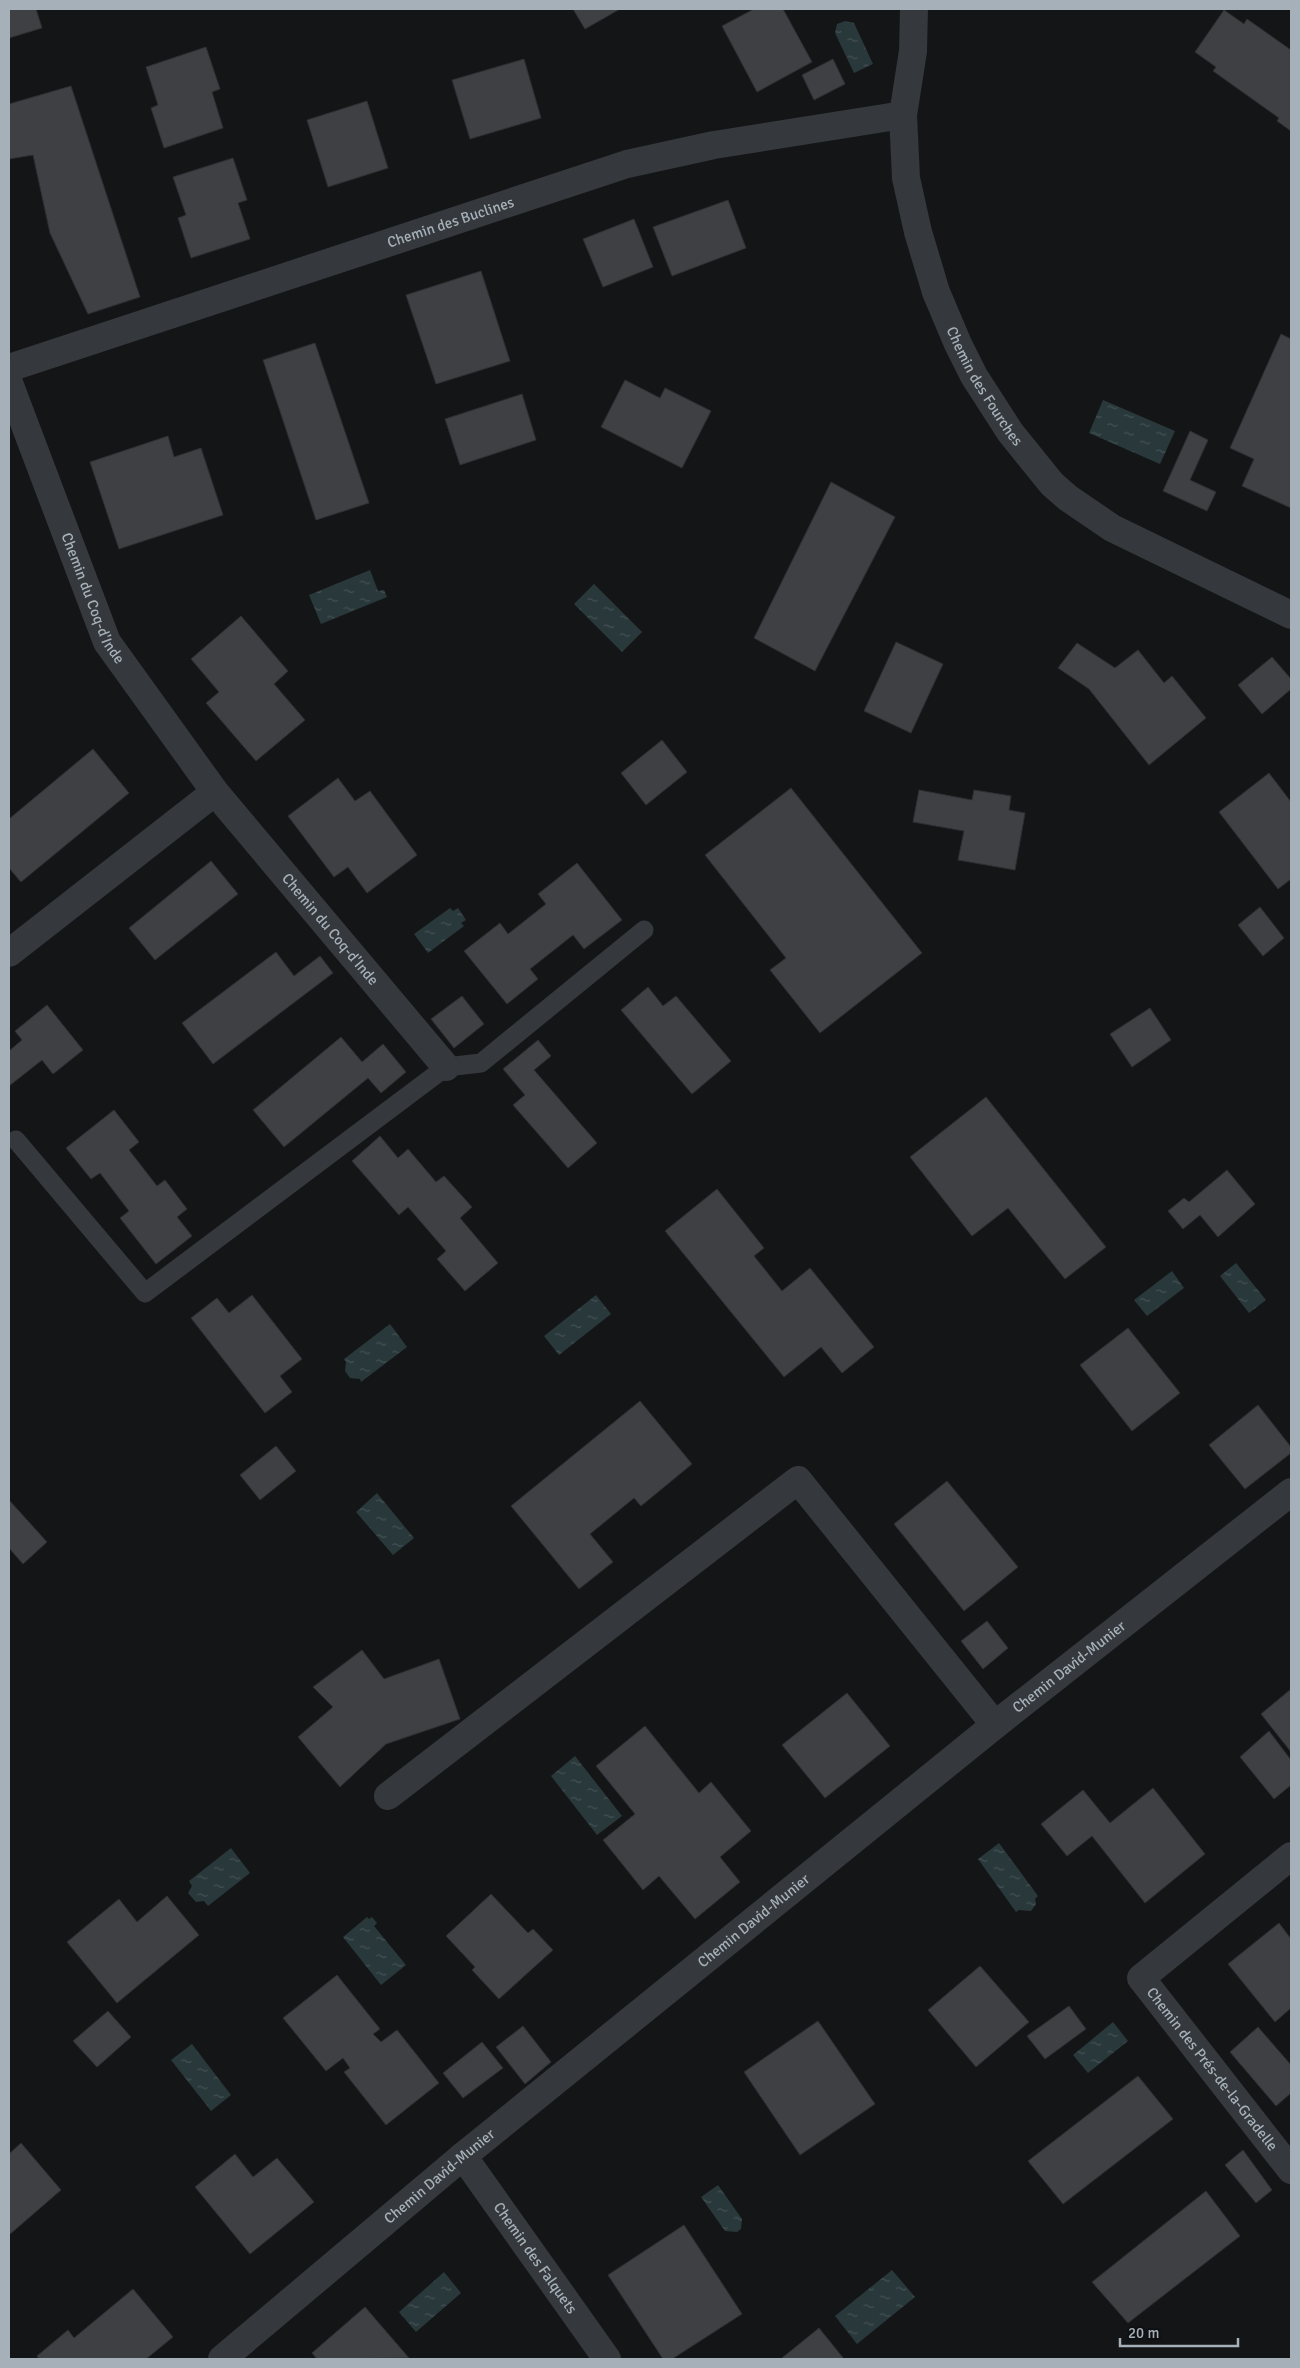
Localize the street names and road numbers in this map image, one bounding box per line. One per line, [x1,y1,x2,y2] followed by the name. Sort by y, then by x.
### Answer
[385,193,517,252] street label: Chemin des Buclines
[943,324,1027,450] street label: Chemin des Fourches
[57,530,129,667] street label: Chemin du Coq-d'Inde
[278,870,382,989] street label: Chemin du Coq-d'Inde
[1009,1616,1130,1717] street label: Chemin David-Munier
[694,1870,813,1971] street label: Chemin David-Munier
[1143,1984,1282,2155] street label: Chemin des Prés-de-la-Gradelle
[380,2125,499,2228] street label: Chemin David-Munier
[490,2199,581,2317] street label: Chemin des Falquets

